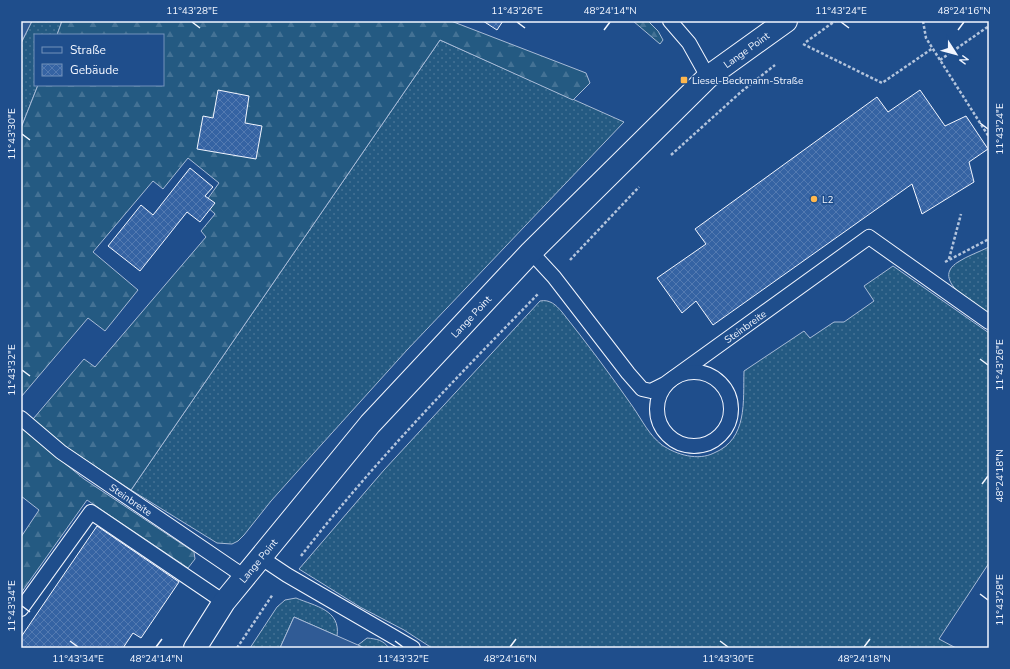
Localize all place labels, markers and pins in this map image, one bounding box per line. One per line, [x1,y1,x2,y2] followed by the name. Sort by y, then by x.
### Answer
[692,74,803,88] place label: Liesel-Beckmann-Straße
[679,75,689,85] marker: Liesel-Beckmann-Straße
[822,193,833,207] place label: L2
[809,194,819,204] marker: L2

